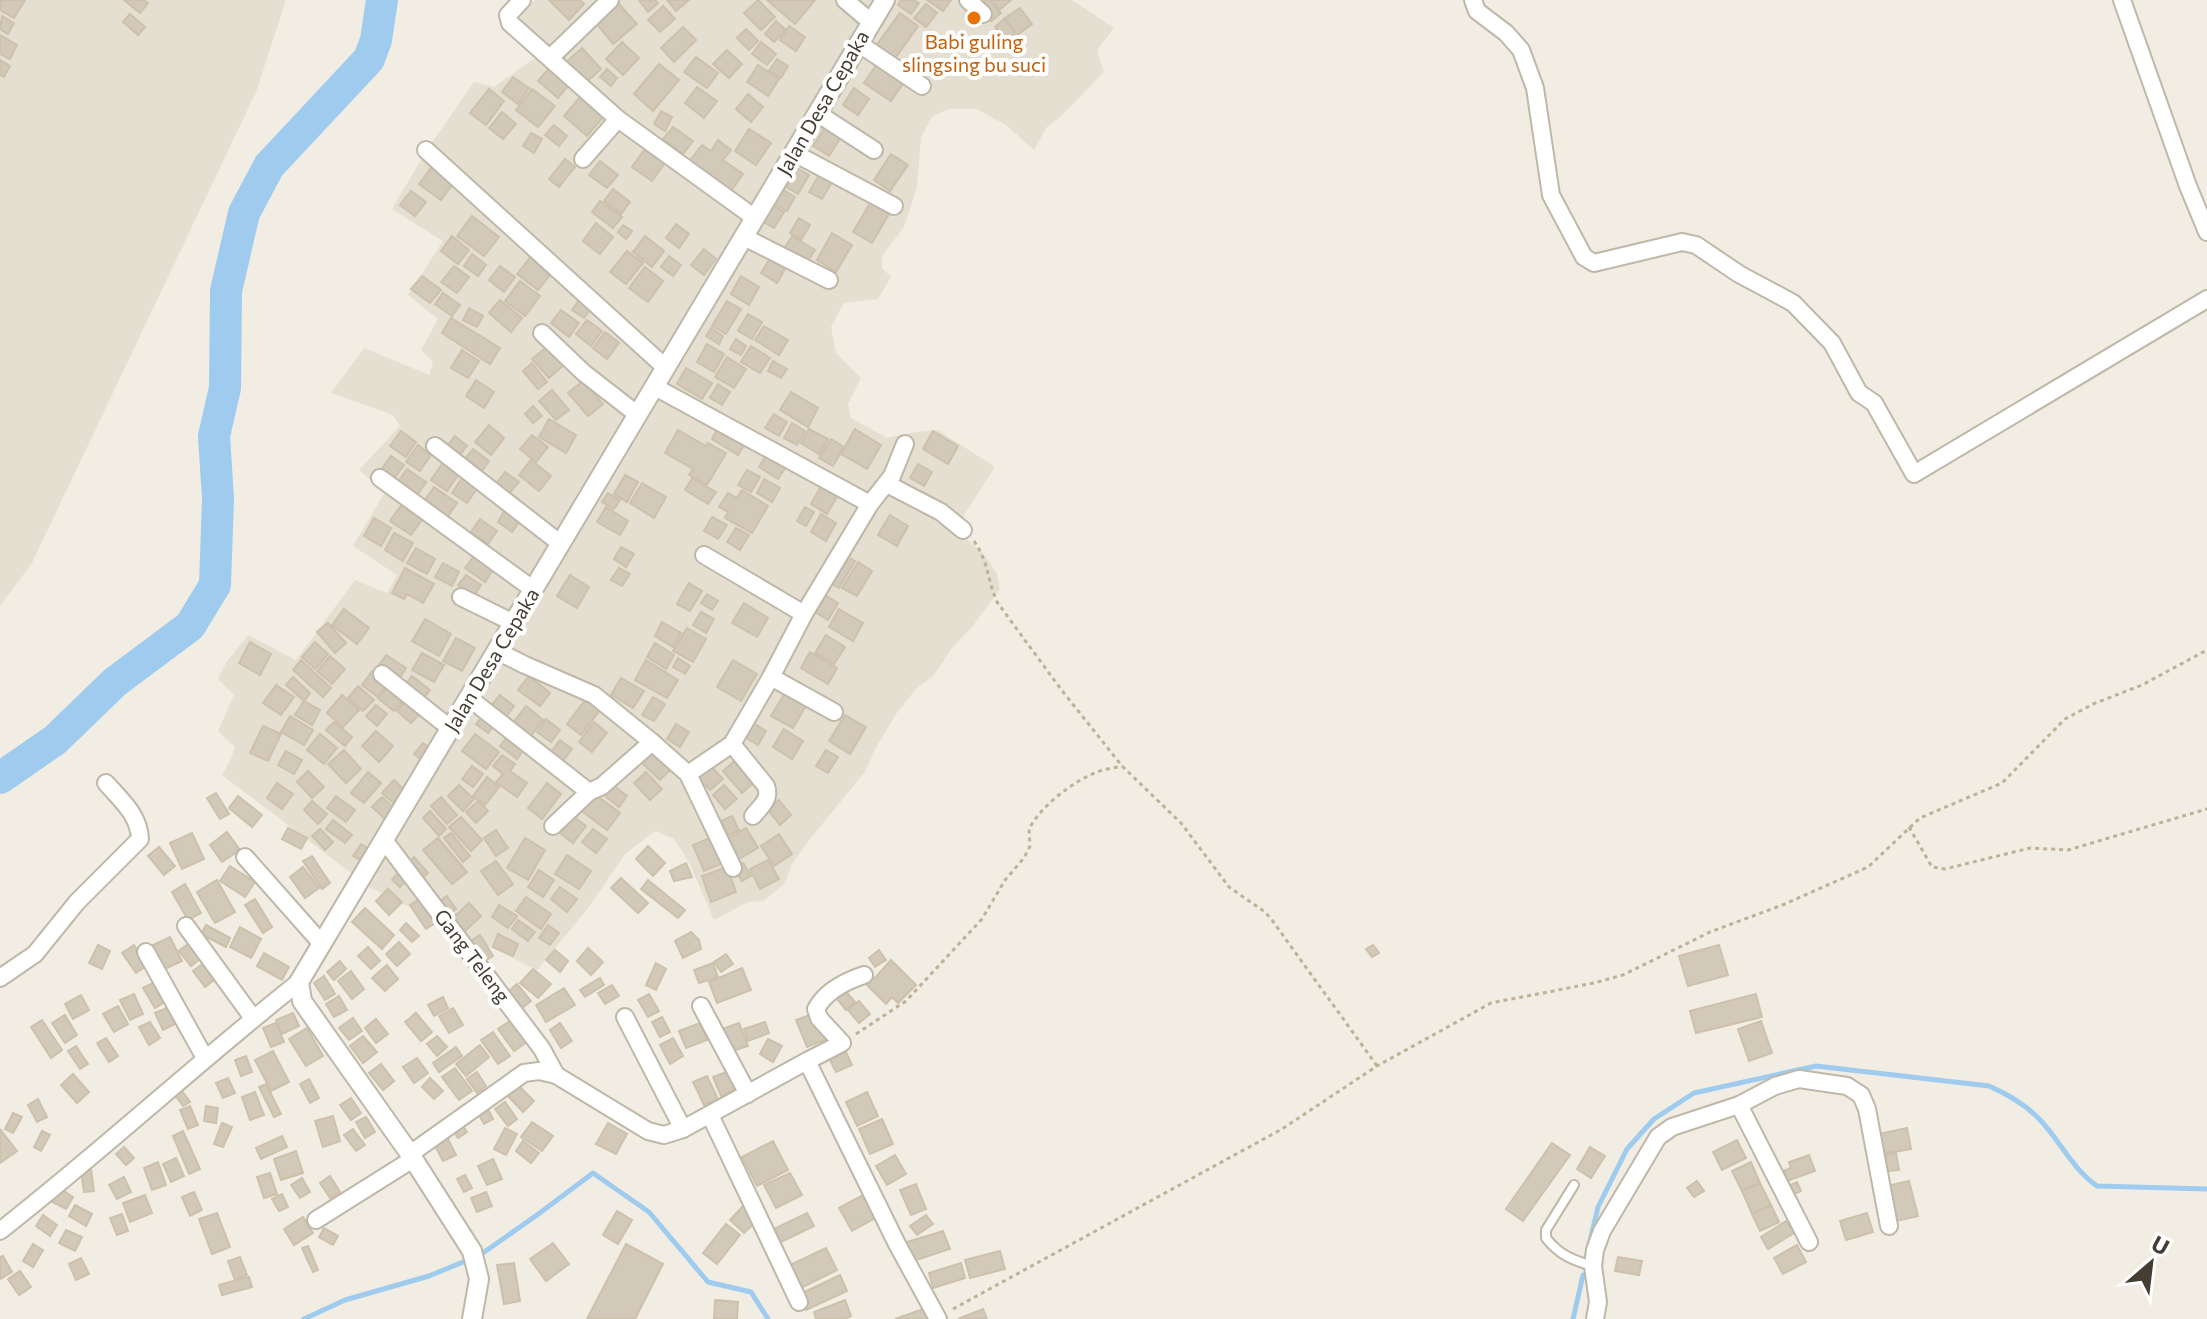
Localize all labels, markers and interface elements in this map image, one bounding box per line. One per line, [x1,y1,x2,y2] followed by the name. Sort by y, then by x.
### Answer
[965,9,983,27] marker: Babi guling slingsing bu suci
[771,26,873,179] street label: Jalan Desa Cepaka
[902,29,1046,76] place label: Babi guling slingsing bu suci
[439,583,544,736] street label: Jalan Desa Cepaka
[430,904,516,1007] street label: Gang Teleng
[2111,1223,2191,1303] north arrow
[2147,1229,2174,1261] text: U

